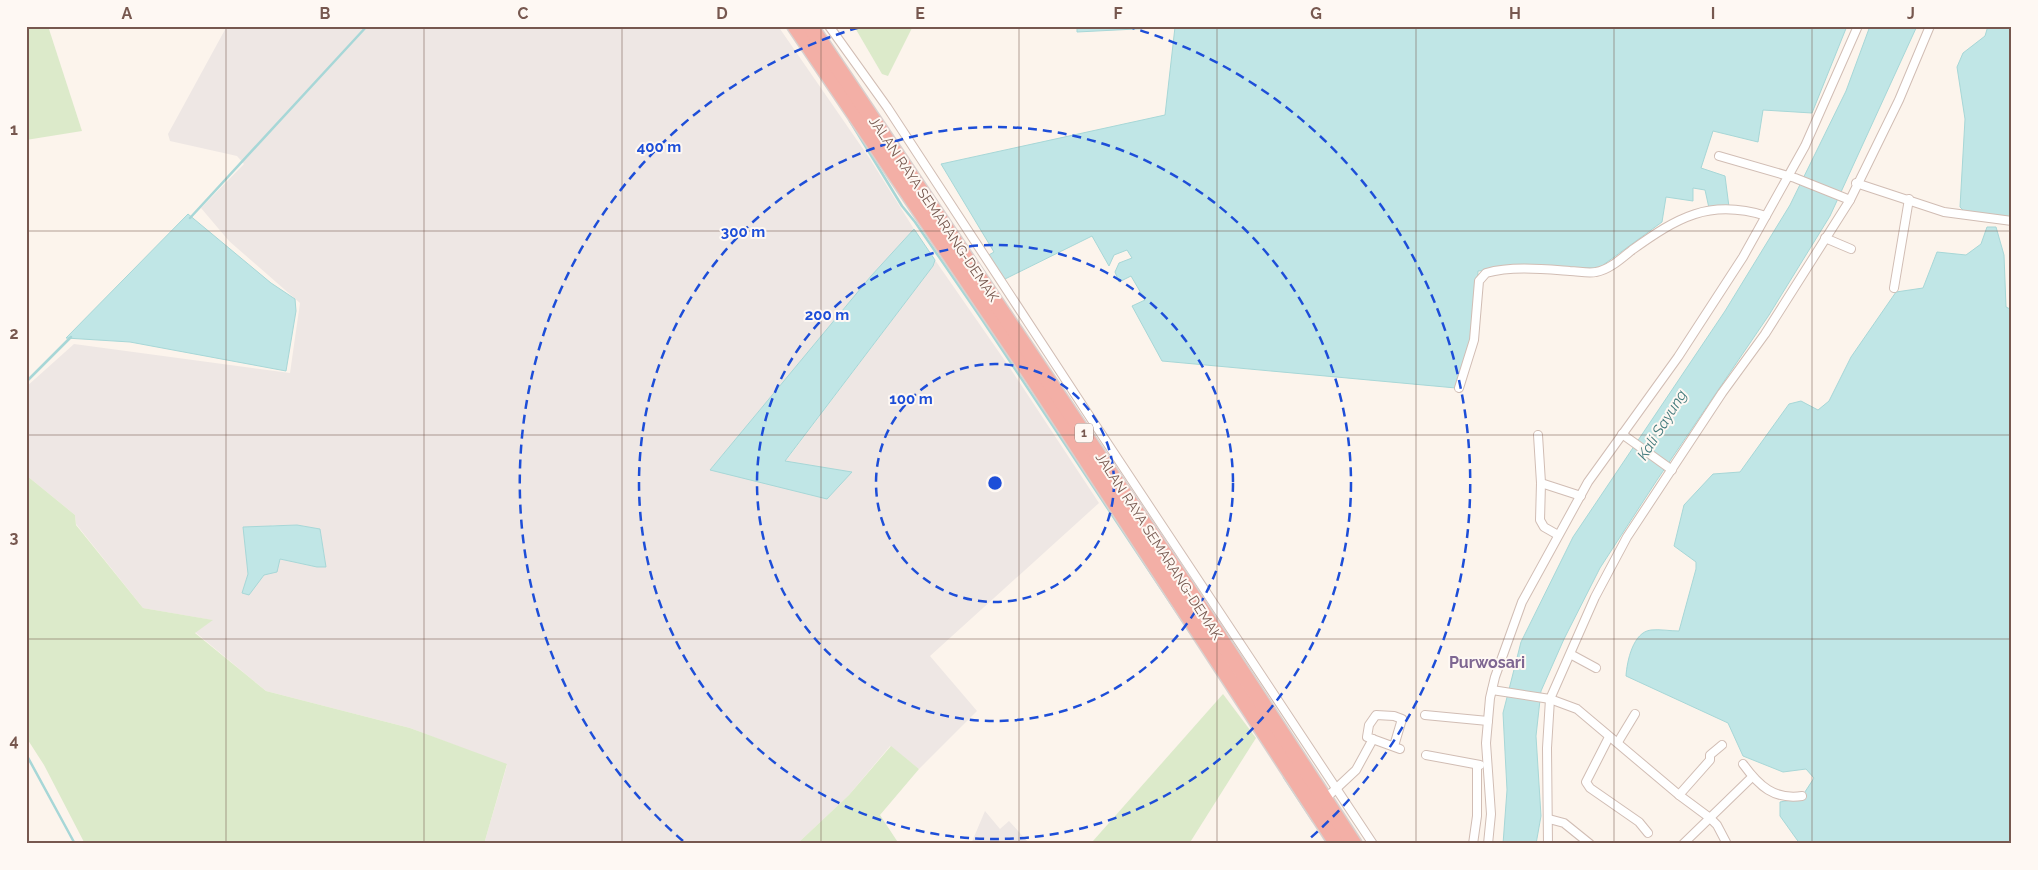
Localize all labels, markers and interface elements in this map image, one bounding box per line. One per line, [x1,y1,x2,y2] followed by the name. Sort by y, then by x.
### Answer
[122,4,133,23] text: A
[320,4,331,23] text: B
[518,4,529,23] text: C
[716,4,728,23] text: D
[915,4,925,23] text: E
[1113,4,1123,23] text: F
[1310,4,1322,23] text: G
[1509,4,1521,23] text: H
[1711,4,1715,23] text: I
[1907,4,1915,23] text: J
[866,114,1002,304] street label: JALAN RAYA SEMARANG-DEMAK
[10,120,18,139] text: 1
[637,138,681,156] text: 400 m
[721,223,765,241] text: 300 m
[805,306,849,324] text: 200 m
[9,324,19,343] text: 2
[1633,386,1691,463] water label: Kali Sayung
[889,390,933,408] text: 100 m
[1075,423,1093,442] road number: 1
[1093,450,1225,642] street label: JALAN RAYA SEMARANG-DEMAK
[986,474,1004,492] centre of rings
[10,528,19,547] text: 3
[1449,653,1525,672] district label: Purwosari
[9,731,19,750] text: 4

